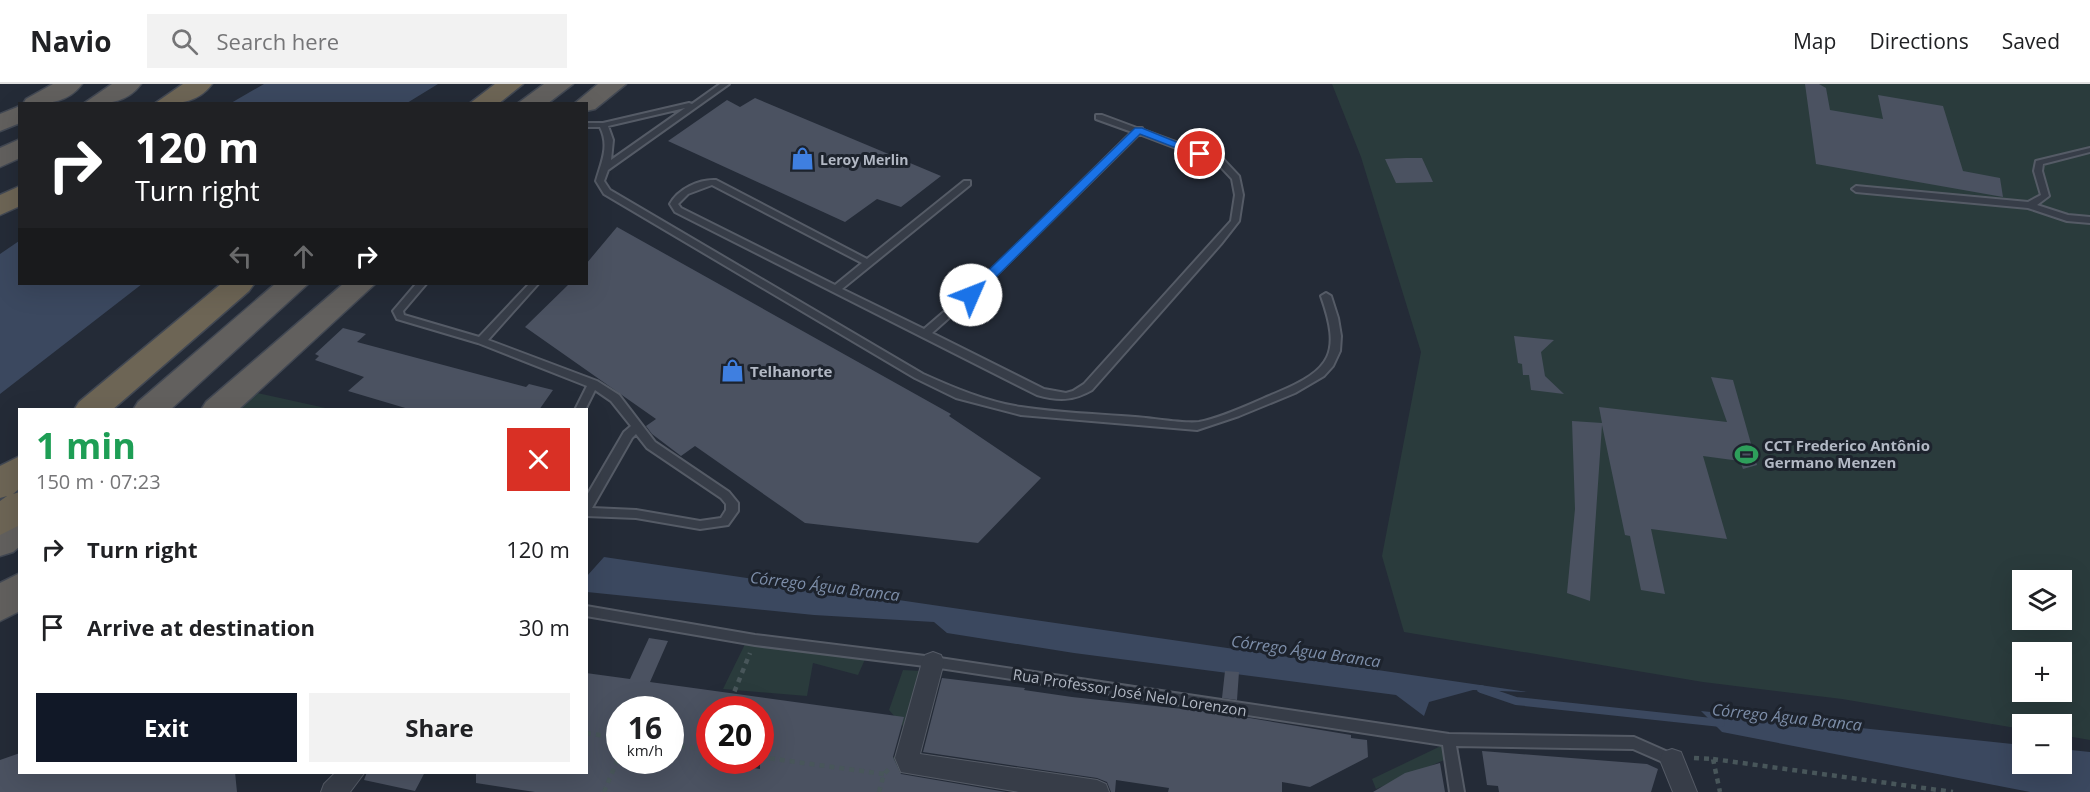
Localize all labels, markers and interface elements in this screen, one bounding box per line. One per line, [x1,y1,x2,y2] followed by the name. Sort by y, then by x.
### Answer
[147,14,567,68] search box
[30,22,111,60] text: Navio
[168,25,201,58] icon: search
[216,26,339,56] text: Search here
[1793,27,1836,55] text: Map
[1869,27,1969,55] text: Directions
[2002,27,2060,55] text: Saved
[135,118,259,175] text: 120 m
[36,126,114,204] icon: right
[1174,128,1225,179] pin
[1183,137,1216,170] icon: arrive
[789,146,815,172] shop icon: Leroy Merlin
[820,150,908,169] place label: Leroy Merlin
[135,172,260,209] text: Turn right
[224,240,257,273] icon: left
[287,240,320,273] icon: ahead
[350,240,383,273] icon: right
[939,263,1003,327] position arrow
[719,358,745,384] shop icon: Telhanorte
[750,361,833,381] place label: Telhanorte
[36,421,136,470] text: 1 min
[507,428,570,491] button: close
[1764,435,1930,472] place label: CCT Frederico Antônio Germano Menzen
[1733,441,1759,467] sports icon: CCT Frederico Antônio Germano Menzen
[36,468,161,495] text: 150 m · 07:23
[36,533,69,566] icon: right
[87,534,198,564] text: Turn right
[506,534,570,564] text: 120 m
[749,566,901,606] water label: Córrego Água Branca
[2012,570,2072,774] map controls
[2012,570,2072,630] button: layers
[36,611,69,644] icon: arrive
[87,612,315,642] text: Arrive at destination
[519,612,570,642] text: 30 m
[1230,630,1382,672] water label: Córrego Água Branca
[2012,642,2072,702] button: +
[1012,664,1248,720] street label: Rua Professor José Nelo Lorenzon
[36,693,297,762] button: Exit
[309,693,570,762] button: Share
[696,696,774,774] speed limit sign: 20
[1711,698,1863,736] water label: Córrego Água Branca
[628,707,662,748] text: 16
[2012,714,2072,774] button: −
[627,740,663,760] text: km/h

